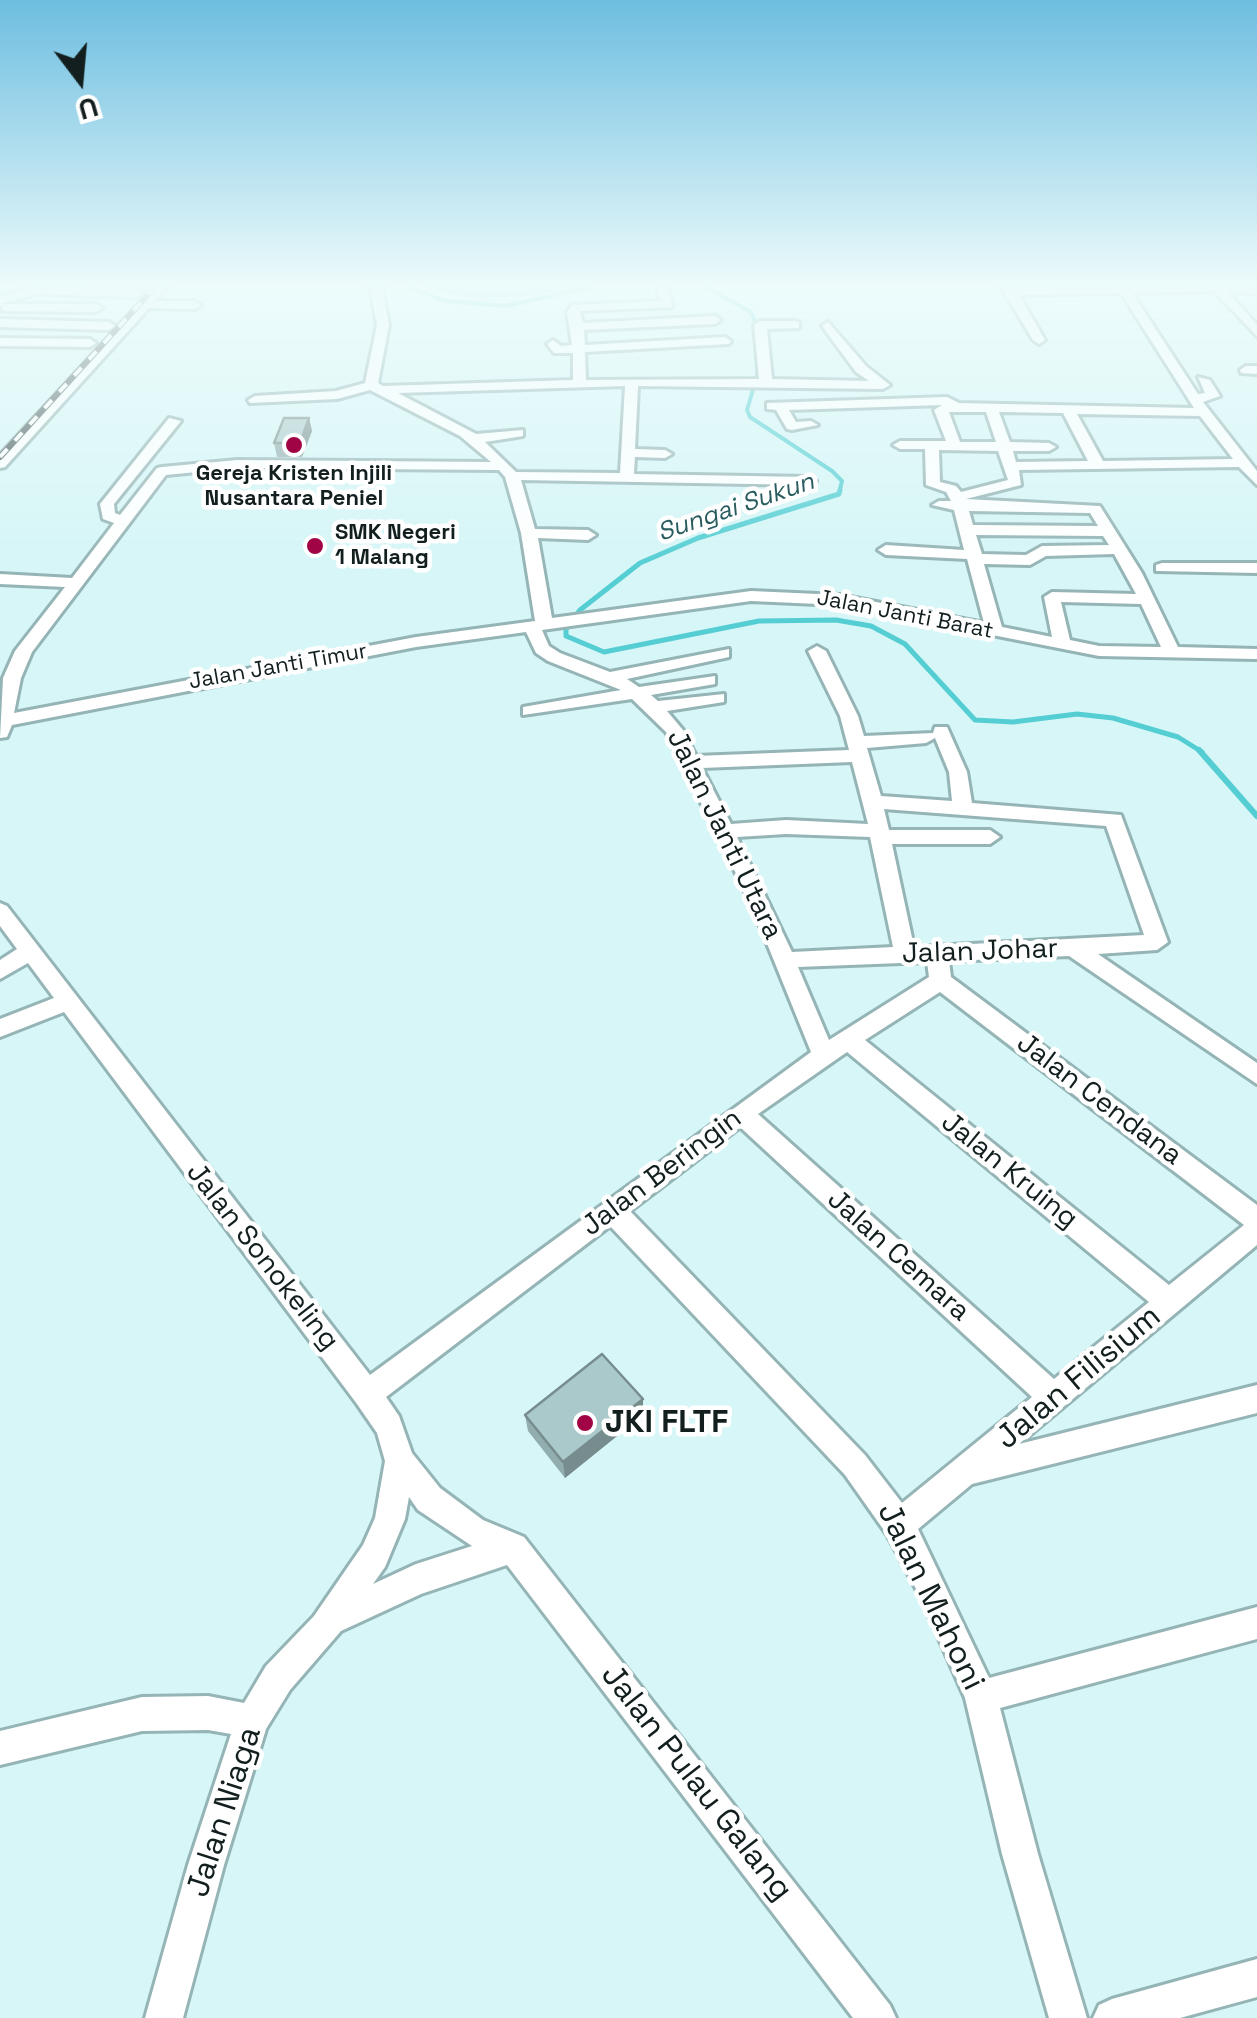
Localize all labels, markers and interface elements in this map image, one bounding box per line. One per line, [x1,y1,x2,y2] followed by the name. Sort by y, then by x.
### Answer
[30,30,130,130] north arrow
[74,89,102,129] text: U
[283,434,305,456] marker: Gereja Kristen Injili Nusantara Peniel
[196,461,392,512] place label: Gereja Kristen Injili Nusantara Peniel
[654,467,818,549] water label: Sungai Sukun
[335,520,456,572] place label: SMK Negeri 1 Malang
[304,535,326,557] marker: SMK Negeri 1 Malang
[815,585,995,645] street label: Jalan Janti Barat
[187,638,369,696] street label: Jalan Janti Timur
[659,725,789,945] street label: Jalan Janti Utara
[901,932,1059,972] street label: Jalan Johar
[1010,1027,1188,1173] street label: Jalan Cendana
[576,1102,748,1244] street label: Jalan Beringin
[934,1106,1084,1236] street label: Jalan Kruing
[179,1157,345,1357] street label: Jalan Sonokeling
[820,1183,976,1329] street label: Jalan Cemara
[989,1298,1169,1458] street label: Jalan Filisium
[605,1404,728,1442] place label: JKI FLTF
[574,1412,596,1434] marker: JKI FLTF
[868,1497,992,1697] street label: Jalan Mahoni
[592,1657,800,1909] street label: Jalan Pulau Galang
[179,1722,271,1902] street label: Jalan Niaga

